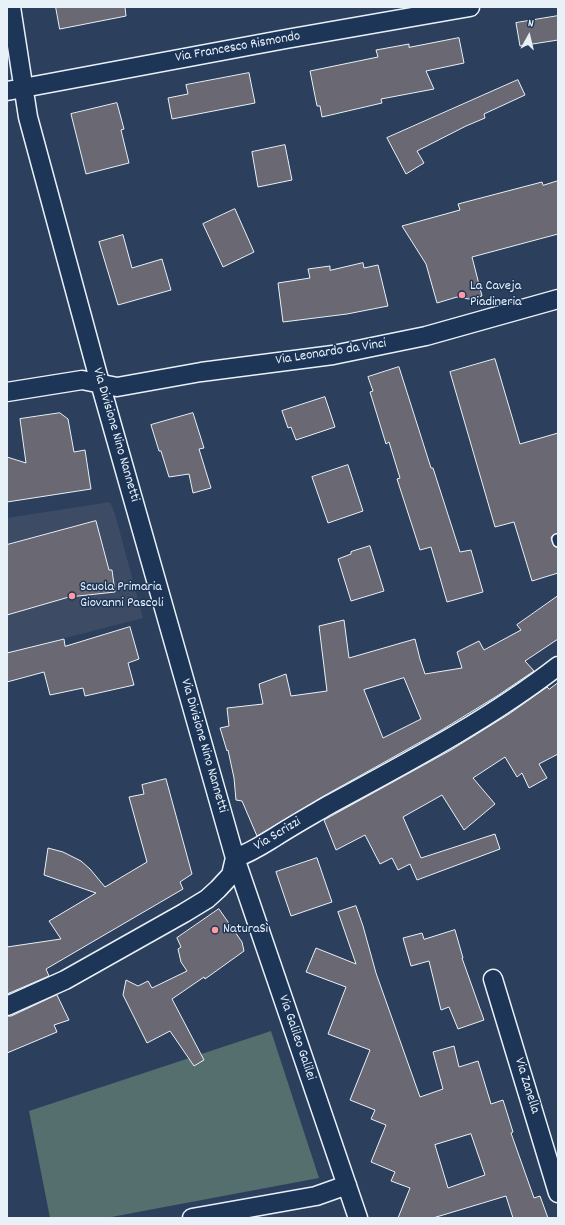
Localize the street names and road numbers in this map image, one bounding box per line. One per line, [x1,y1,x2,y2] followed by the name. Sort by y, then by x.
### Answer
[174,29,302,67] street label: Via Francesco Rismondo
[275,336,387,370] street label: Via Leonardo da Vinci
[88,366,142,504] street label: Via Divisione Nino Nannetti
[176,677,230,815] street label: Via Divisione Nino Nannetti
[251,814,305,856] street label: Via Scrizzi
[274,993,318,1083] street label: Via Galileo Galilei
[510,1056,542,1116] street label: Via Zanella

